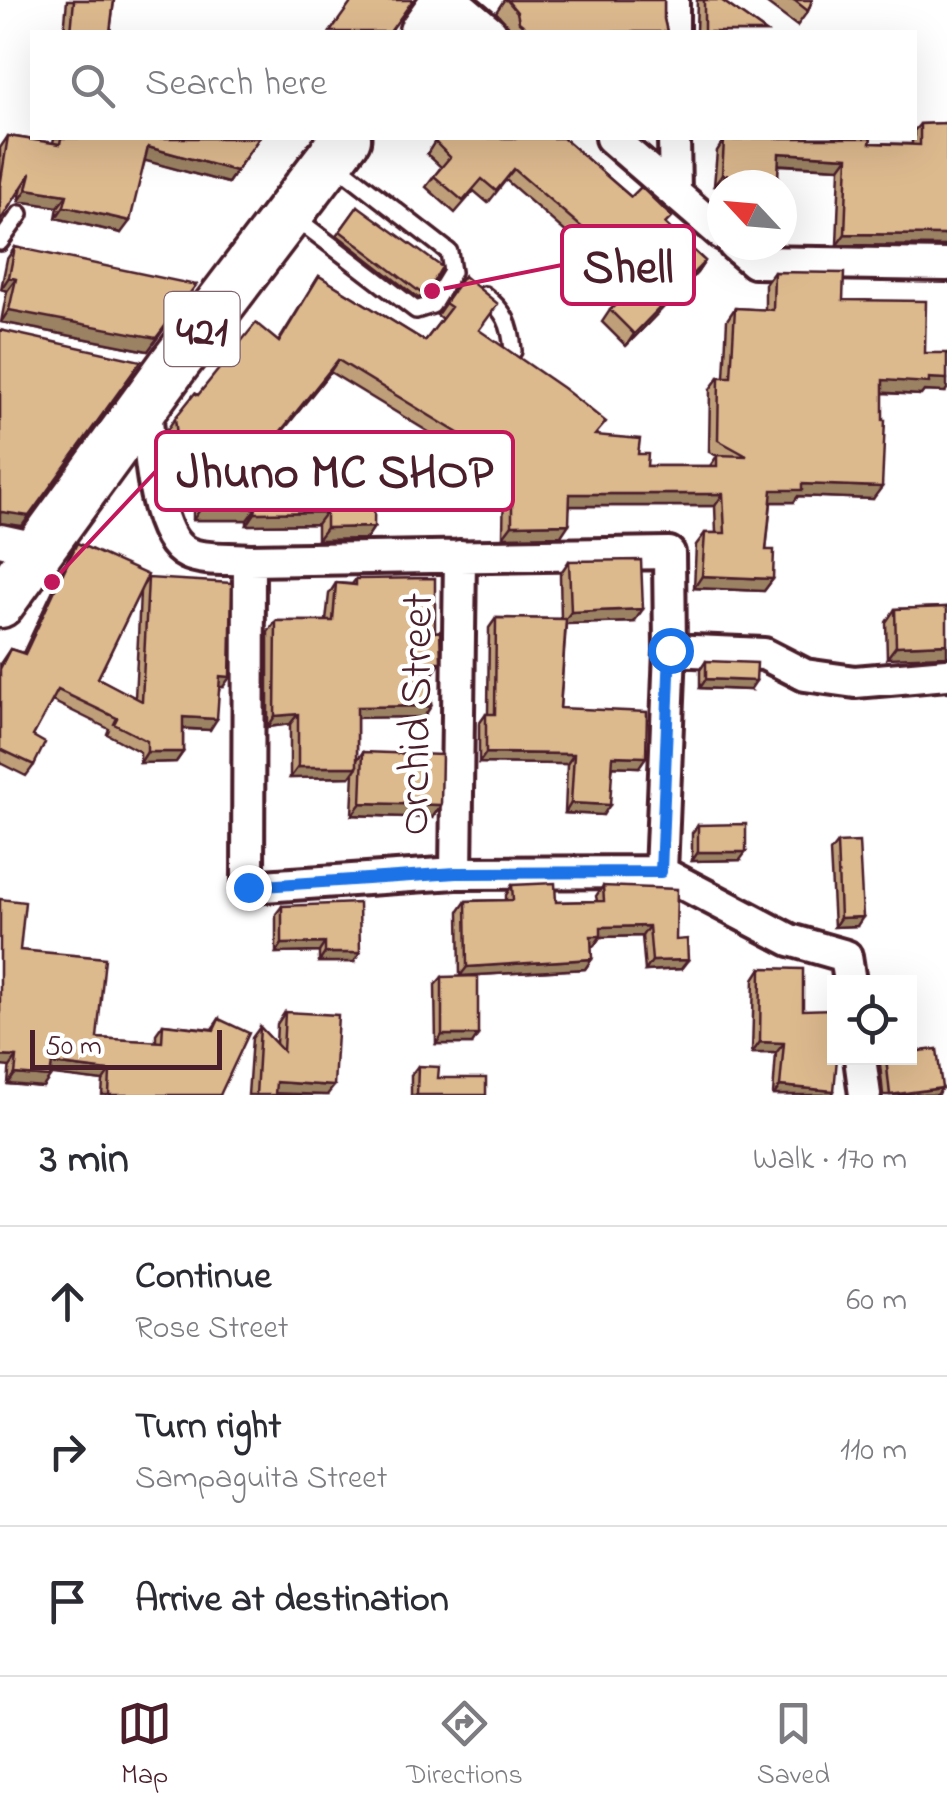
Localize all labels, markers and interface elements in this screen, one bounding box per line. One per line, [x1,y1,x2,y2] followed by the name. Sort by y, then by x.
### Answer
[30,30,917,140] search box
[145,57,327,113] text: Search here
[65,58,120,113] icon: search
[707,170,797,260] north arrow
[562,226,694,304] callout: Shell
[582,235,674,305] text: Shell
[164,292,240,366] road number: 421
[156,432,513,510] callout: Jhuno MC SHOP
[177,440,493,510] text: Jhuno MC SHOP
[383,592,453,836] street label: Orchid Street
[648,628,694,674] route start
[226,865,272,911] route end
[827,975,917,1065] map controls
[827,975,917,1065] button: locate
[30,1025,222,1070] scale bar
[45,1027,102,1068] text: 50 m
[40,1130,129,1191] text: 3 min
[753,1137,907,1184] text: Walk · 170 m
[135,1250,271,1306] text: Continue
[40,1274,95,1329] icon: ahead
[846,1278,907,1325] text: 60 m
[135,1306,289,1353] text: Rose Street
[135,1400,281,1456] text: Turn right
[40,1424,95,1479] icon: right
[840,1428,907,1475] text: 110 m
[135,1456,387,1503] text: Sampaguita Street
[135,1573,449,1629] text: Arrive at destination
[40,1574,95,1629] icon: arrive
[117,1696,172,1797] tab: Map
[406,1696,523,1797] tab: Directions
[757,1696,830,1797] tab: Saved

